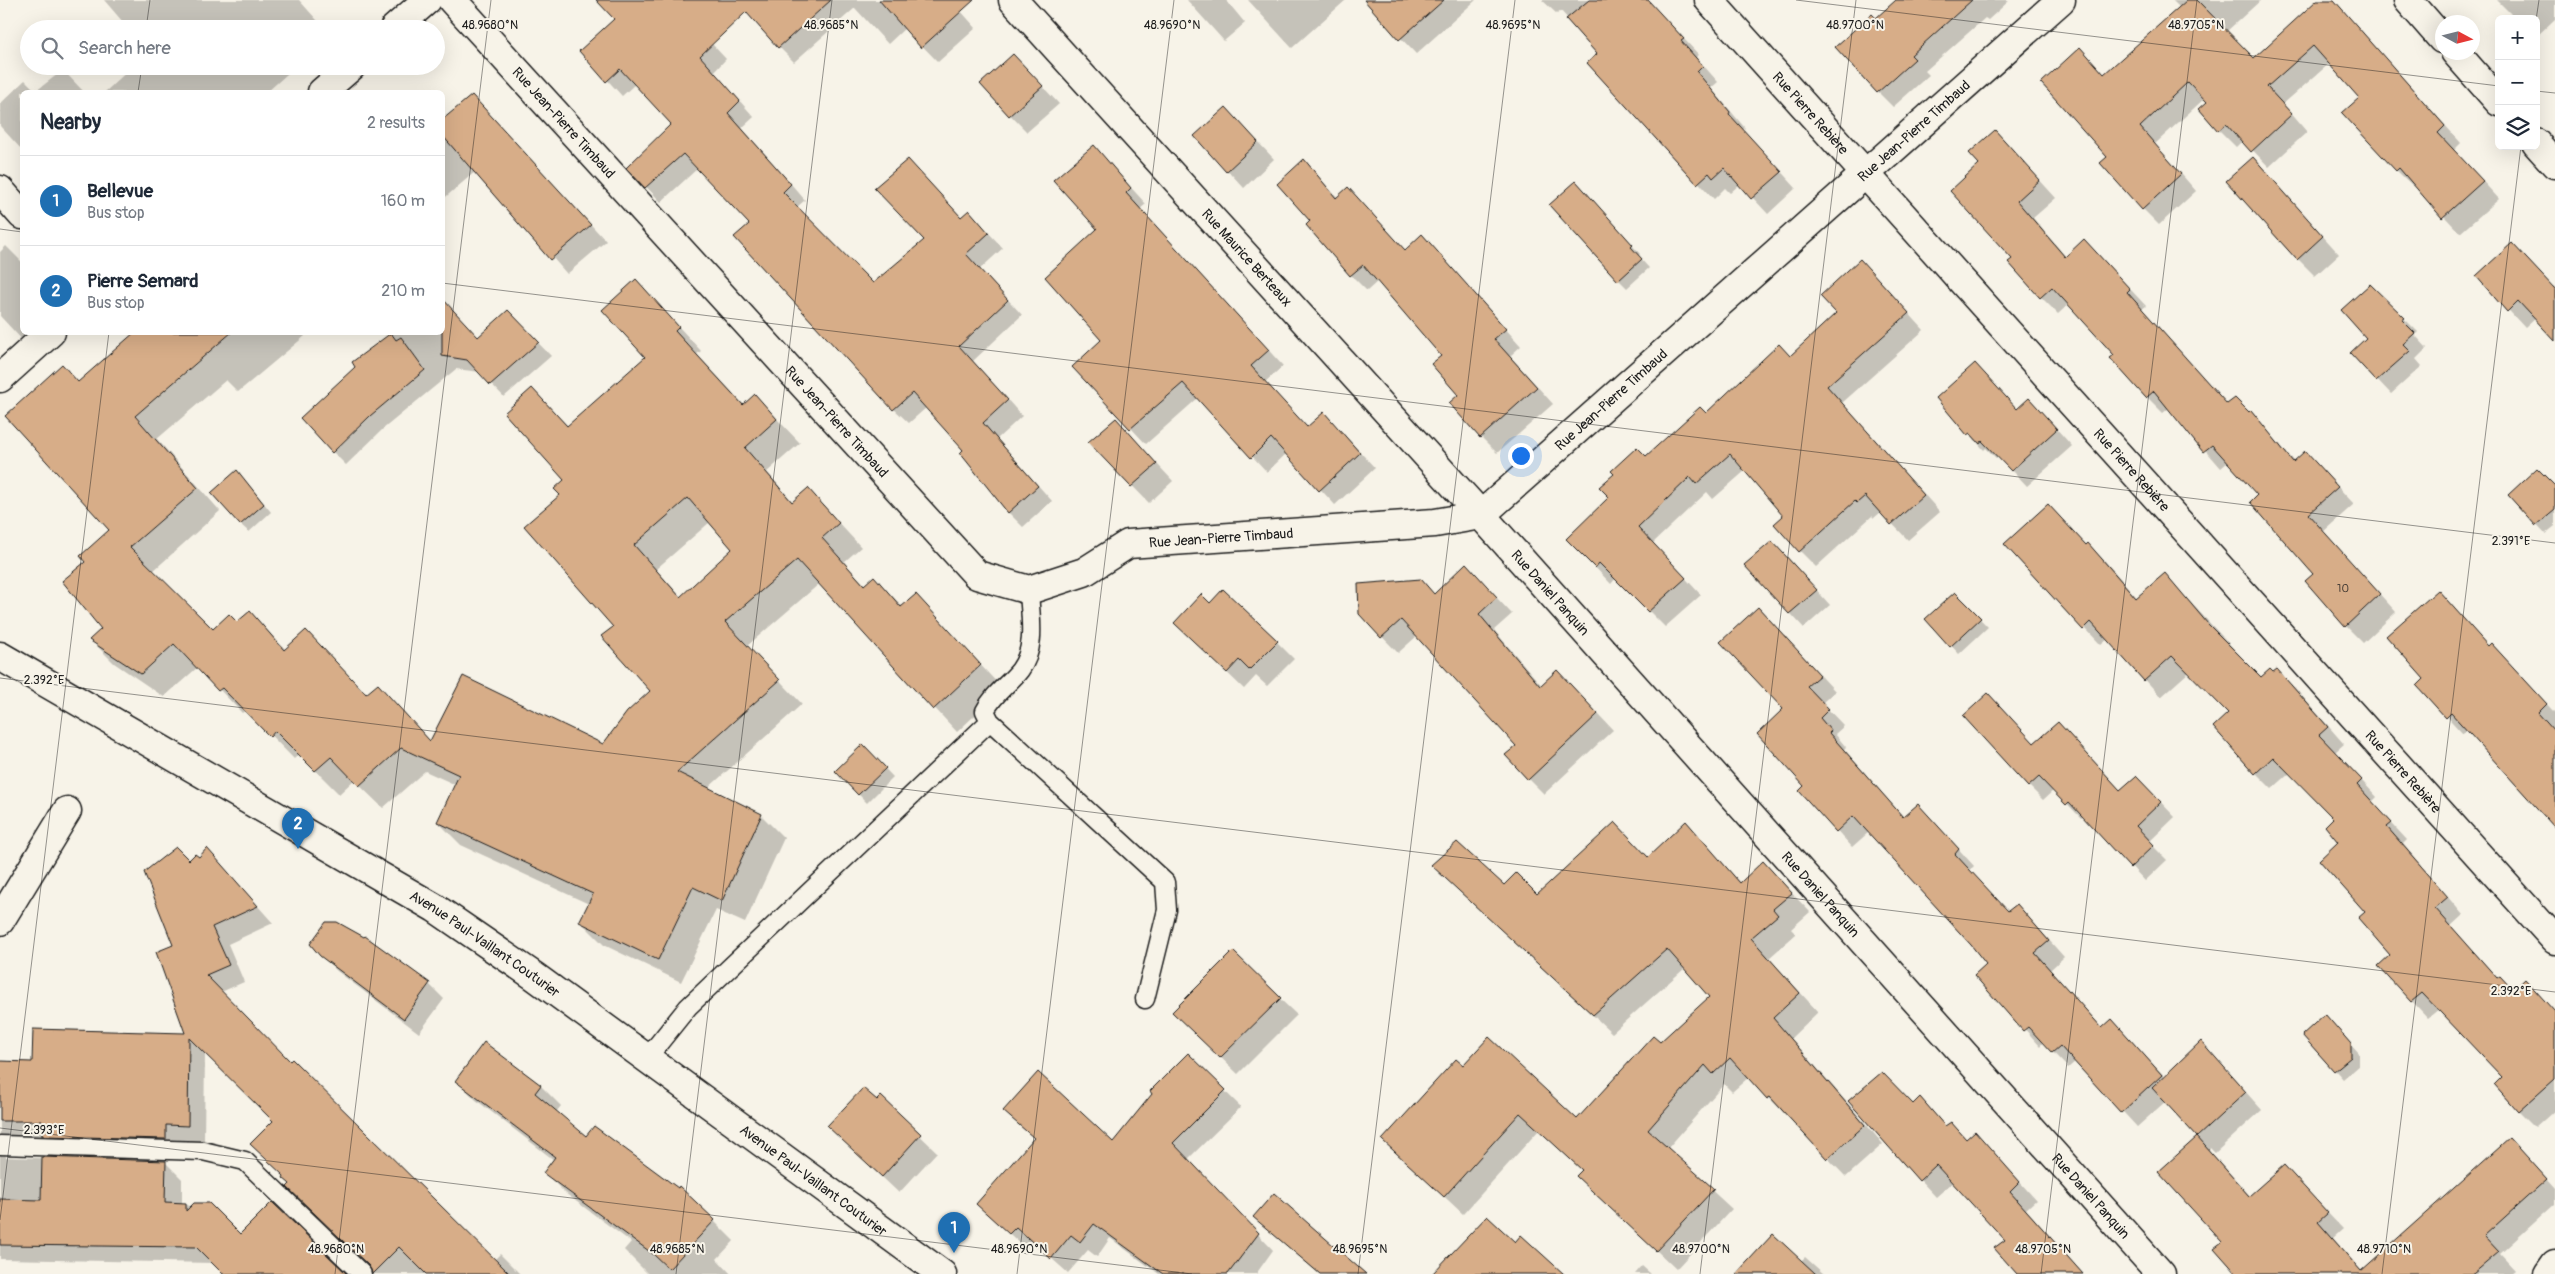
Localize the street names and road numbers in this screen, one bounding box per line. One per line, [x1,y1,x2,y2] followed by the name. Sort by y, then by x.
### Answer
[509,63,619,182] street label: Rue Jean-Pierre Timbaud
[1769,68,1852,158] street label: Rue Pierre Rebière
[1854,76,1974,185] street label: Rue Jean-Pierre Timbaud
[1198,205,1296,310] street label: Rue Maurice Berteaux
[1551,345,1671,454] street label: Rue Jean-Pierre Timbaud
[782,363,892,481] street label: Rue Jean-Pierre Timbaud
[2090,425,2173,515] street label: Rue Pierre Rebière
[1148,524,1294,551] street label: Rue Jean-Pierre Timbaud
[1508,546,1593,639] street label: Rue Daniel Panquin
[2362,727,2445,816] street label: Rue Pierre Rebière
[1778,848,1863,940] street label: Rue Daniel Panquin
[407,887,563,1001] street label: Avenue Paul-Vaillant Couturier
[737,1121,890,1240] street label: Avenue Paul-Vaillant Couturier
[2048,1150,2134,1242] street label: Rue Daniel Panquin

